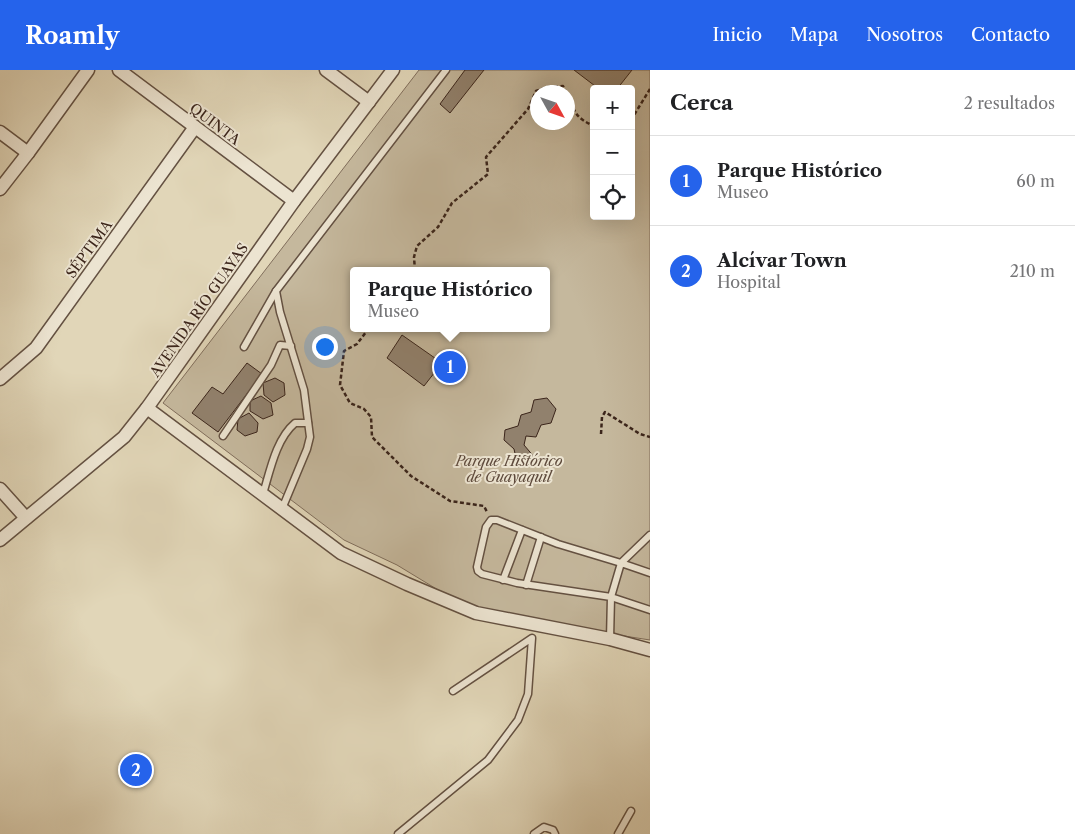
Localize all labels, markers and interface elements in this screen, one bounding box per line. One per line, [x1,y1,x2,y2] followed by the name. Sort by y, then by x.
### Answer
[25,21,119,50] text: Roamly
[713,24,762,46] text: Inicio
[790,24,838,46] text: Mapa
[866,24,943,46] text: Nosotros
[971,24,1050,46] text: Contacto
[530,85,575,130] north arrow
[590,85,635,220] map controls
[590,85,635,130] button: +
[670,90,733,115] text: Cerca
[964,93,1055,113] text: 2 resultados
[186,99,244,149] street label: QUINTA
[590,130,635,175] button: −
[717,159,882,182] text: Parque Histórico
[682,171,690,191] text: 1
[1016,171,1055,191] text: 60 m
[590,175,635,220] button: locate
[717,182,769,202] text: Museo
[62,216,116,282] street label: SÉPTIMA
[144,239,252,381] street label: AVENIDA RÍO GUAYAS
[717,249,847,272] text: Alcívar Town
[681,261,691,281] text: 2
[1010,261,1055,281] text: 210 m
[350,267,550,332] popup
[717,272,781,292] text: Hospital
[367,278,533,301] text: Parque Histórico
[367,301,419,321] text: Museo
[312,334,338,360] your location
[434,348,466,386] pin: 1
[454,452,563,486] park label: Parque Histórico de Guayaquil
[120,751,152,789] pin: 2

